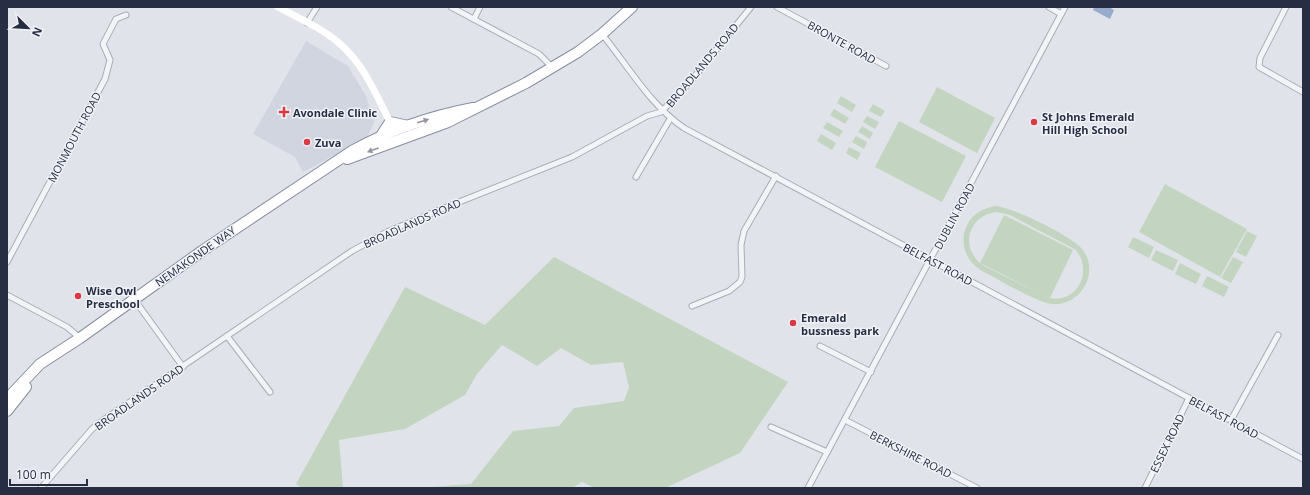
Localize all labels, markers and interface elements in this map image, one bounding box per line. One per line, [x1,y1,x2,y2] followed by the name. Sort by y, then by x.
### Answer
[8,8,48,48] north arrow
[805,17,879,67] street label: BRONTE ROAD
[662,20,742,110] street label: BROADLANDS ROAD
[29,25,46,39] text: N
[44,89,104,185] street label: MONMOUTH ROAD
[293,105,378,120] place label: Avondale Clinic
[278,106,290,118] marker: Avondale Clinic
[1042,109,1134,137] place label: St Johns Emerald Hill High School
[1029,117,1039,127] marker: St Johns Emerald Hill High School
[417,118,429,124] one-way arrow
[315,135,342,150] place label: Zuva
[302,137,312,147] marker: Zuva
[367,147,379,153] one-way arrow
[930,180,978,252] street label: DUBLIN ROAD
[361,195,463,251] street label: BROADLANDS ROAD
[152,222,239,289] street label: NEMAKONDE WAY
[901,239,975,289] street label: BELFAST ROAD
[86,283,140,311] place label: Wise Owl Preschool
[73,291,83,301] marker: Wise Owl Preschool
[801,310,879,338] place label: Emerald bussness park
[788,318,798,328] marker: Emerald bussness park
[91,361,187,433] street label: BROADLANDS ROAD
[1187,392,1261,442] street label: BELFAST ROAD
[1146,411,1188,475] street label: ESSEX ROAD
[867,427,955,481] street label: BERKSHIRE ROAD
[10,461,87,487] scale bar
[16,466,51,483] text: 100 m

